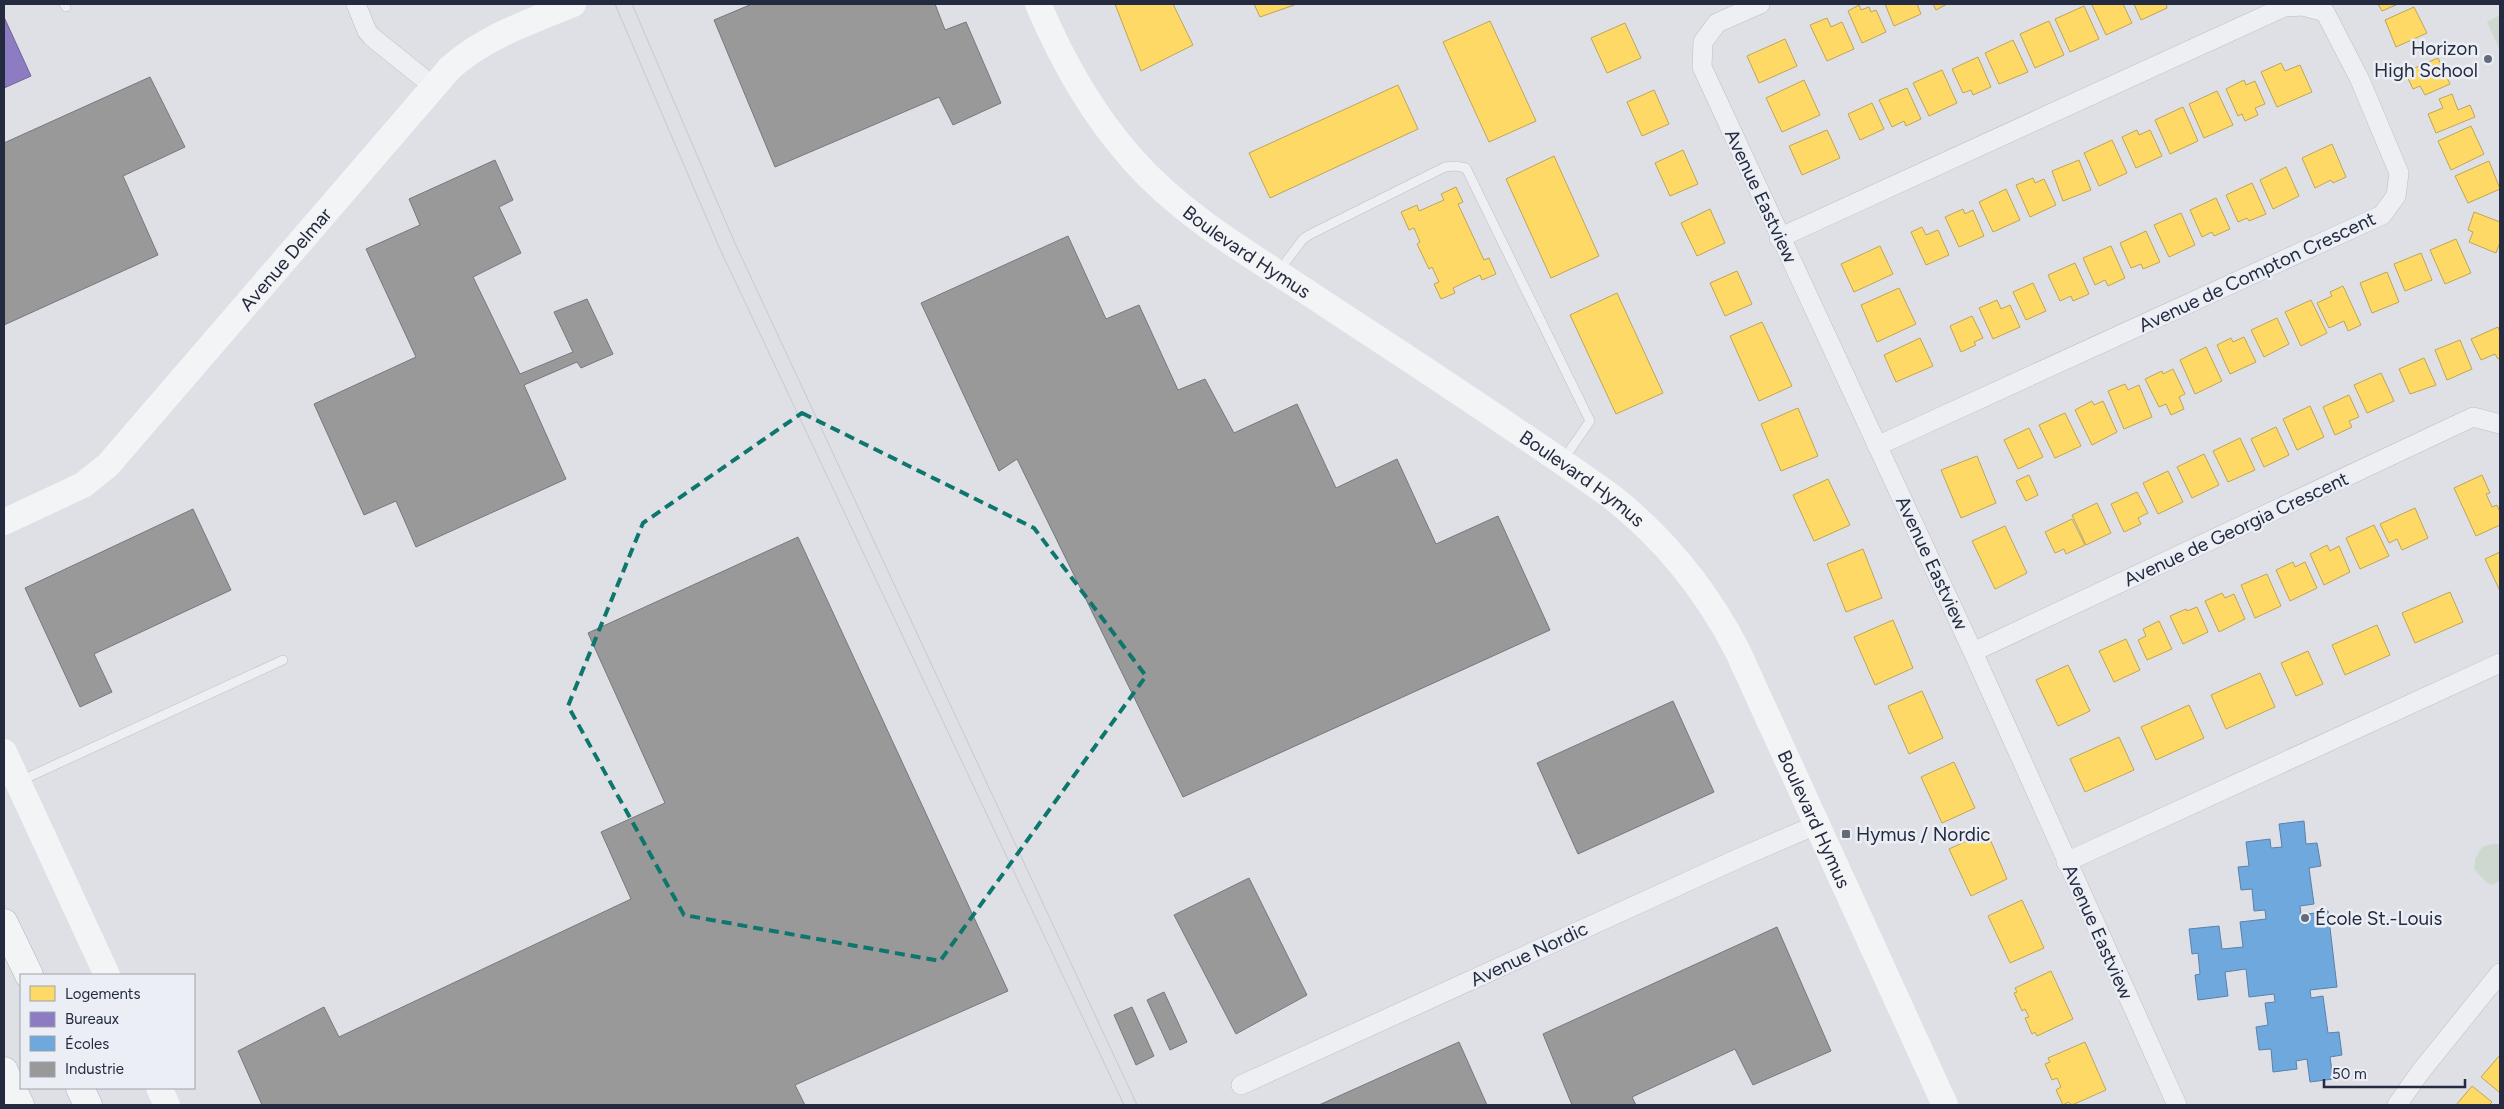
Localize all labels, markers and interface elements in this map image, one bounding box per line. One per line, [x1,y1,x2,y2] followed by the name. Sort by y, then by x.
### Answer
[2374,37,2478,82] place label: Horizon High School
[2482,53,2494,65] marker: Horizon High School
[1720,125,1802,267] street label: Avenue Eastview
[1178,200,1315,303] street label: Boulevard Hymus
[235,202,337,315] street label: Avenue Delmar
[2135,207,2379,337] street label: Avenue de Compton Crescent
[1516,425,1650,531] street label: Boulevard Hymus
[2120,467,2352,591] street label: Avenue de Georgia Crescent
[1891,492,1973,634] street label: Avenue Eastview
[1773,746,1856,892] street label: Boulevard Hymus
[1856,823,1991,846] place label: Hymus / Nordic
[1840,828,1852,840] marker: Hymus / Nordic
[2058,861,2138,1003] street label: Avenue Eastview
[2315,907,2442,930] place label: École St.-Louis
[2299,912,2311,924] marker: École St.-Louis
[1467,917,1591,991] street label: Avenue Nordic
[20,974,195,1089] legend
[65,985,140,1003] text: Logements
[65,1010,119,1028] text: Bureaux
[65,1035,109,1053] text: Écoles
[2324,1056,2465,1088] scale bar
[65,1060,124,1078] text: Industrie
[2332,1065,2367,1083] text: 50 m

